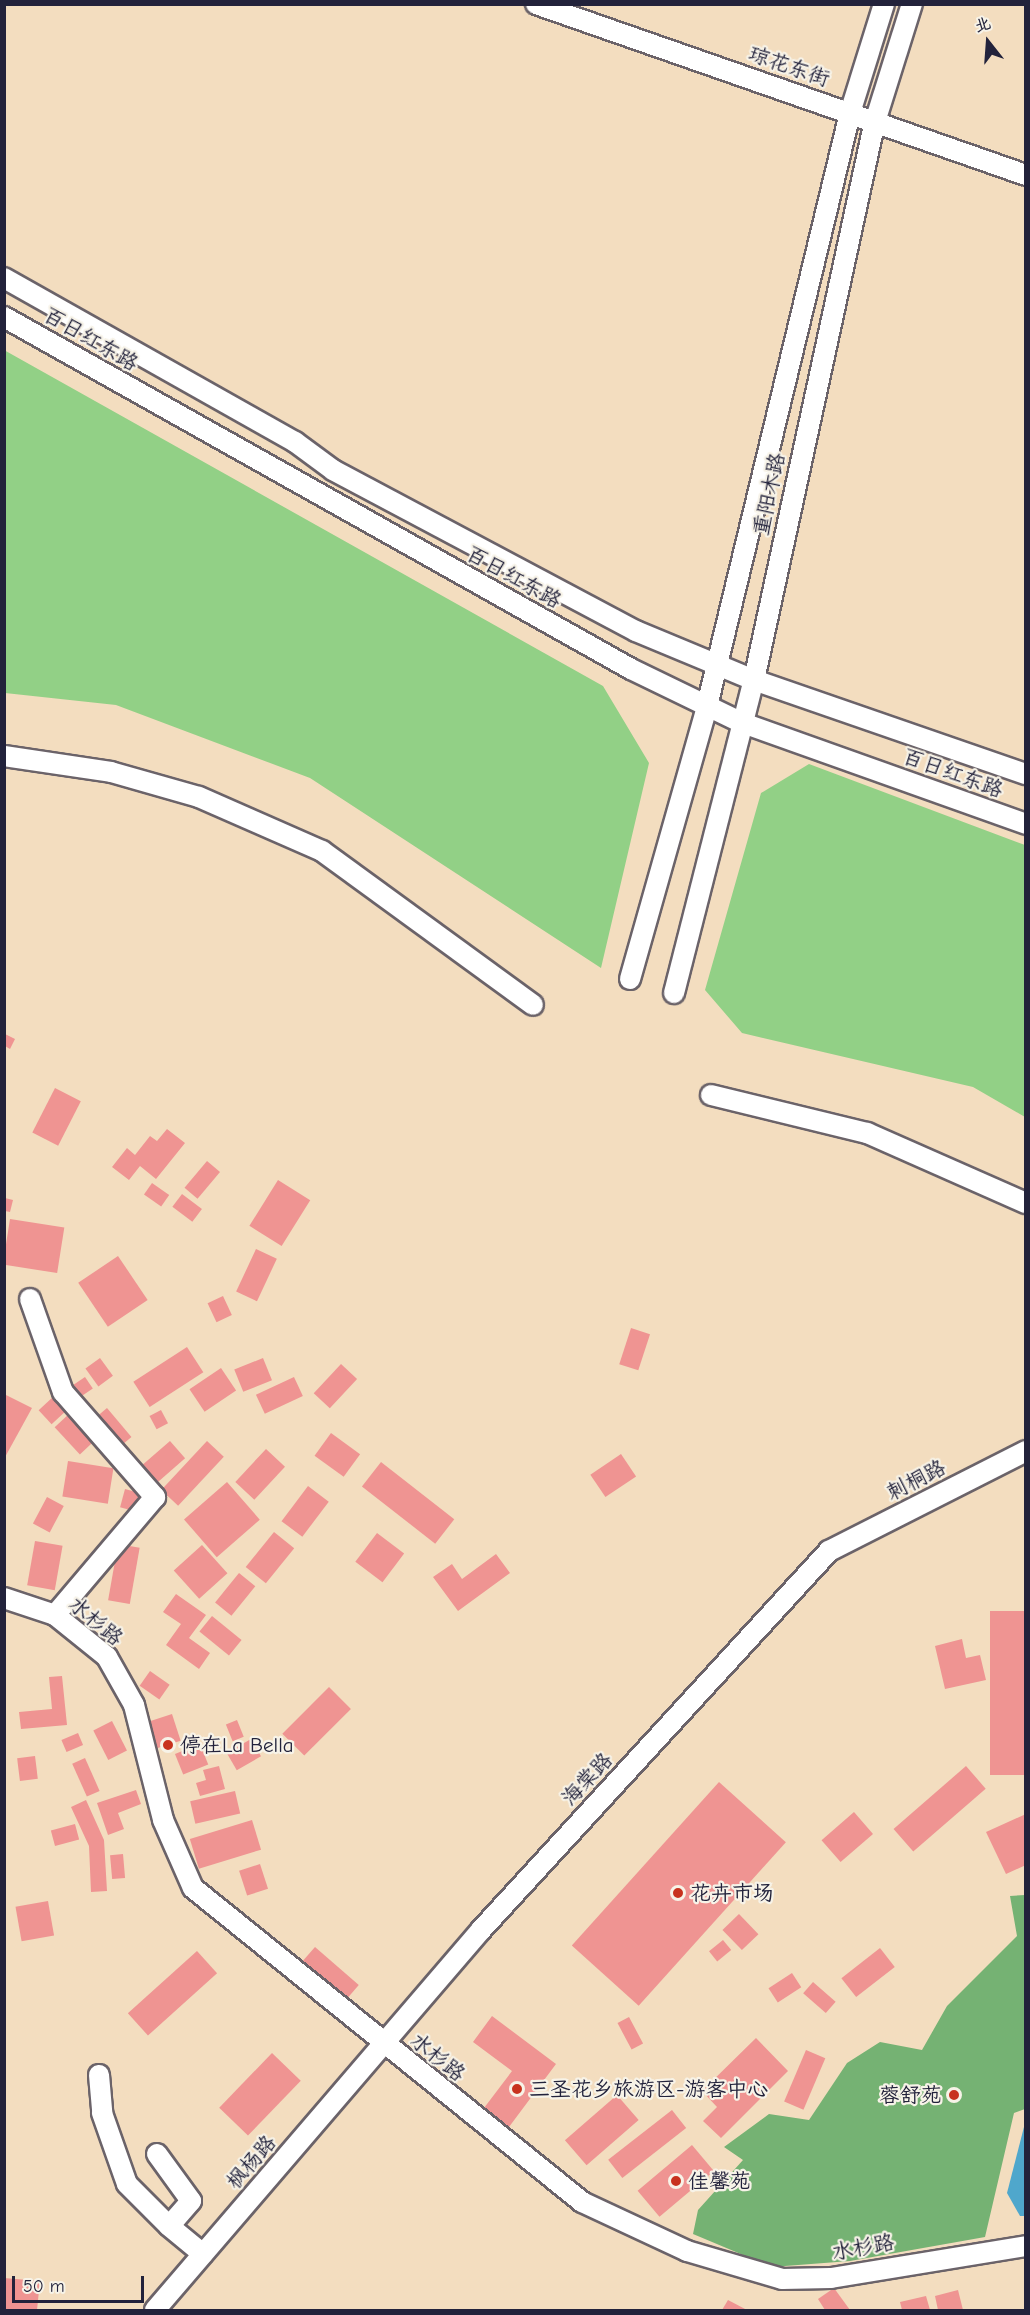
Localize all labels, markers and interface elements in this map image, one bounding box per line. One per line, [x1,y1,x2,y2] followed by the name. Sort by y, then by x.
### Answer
[958,12,1018,72] north arrow
[972,14,993,36] text: 北
[745,40,833,92] street label: 琼花东街
[39,302,143,376] street label: 百日红东路
[748,450,790,538] street label: 重阳木路
[462,541,566,613] street label: 百日红东路
[899,743,1007,803] street label: 百日红东路
[882,1454,950,1506] street label: 刺桐路
[64,1591,128,1651] street label: 水杉路
[180,1732,294,1758] place label: 停在La Bella
[161,1738,175,1752] marker: 停在La Bella
[556,1747,618,1811] street label: 海棠路
[690,1880,774,1906] place label: 花卉市场
[671,1886,685,1900] marker: 花卉市场
[406,2027,470,2087] street label: 水杉路
[529,2076,768,2102] place label: 三圣花乡旅游区-游客中心
[510,2082,524,2096] marker: 三圣花乡旅游区-游客中心
[879,2082,942,2108] place label: 蓉舒苑
[947,2088,961,2102] marker: 蓉舒苑
[221,2130,281,2194] street label: 枫杨路
[688,2168,751,2194] place label: 佳馨苑
[669,2174,683,2188] marker: 佳馨苑
[830,2229,896,2265] street label: 水杉路
[15,2264,147,2302] scale bar
[23,2276,65,2297] text: 50 m

